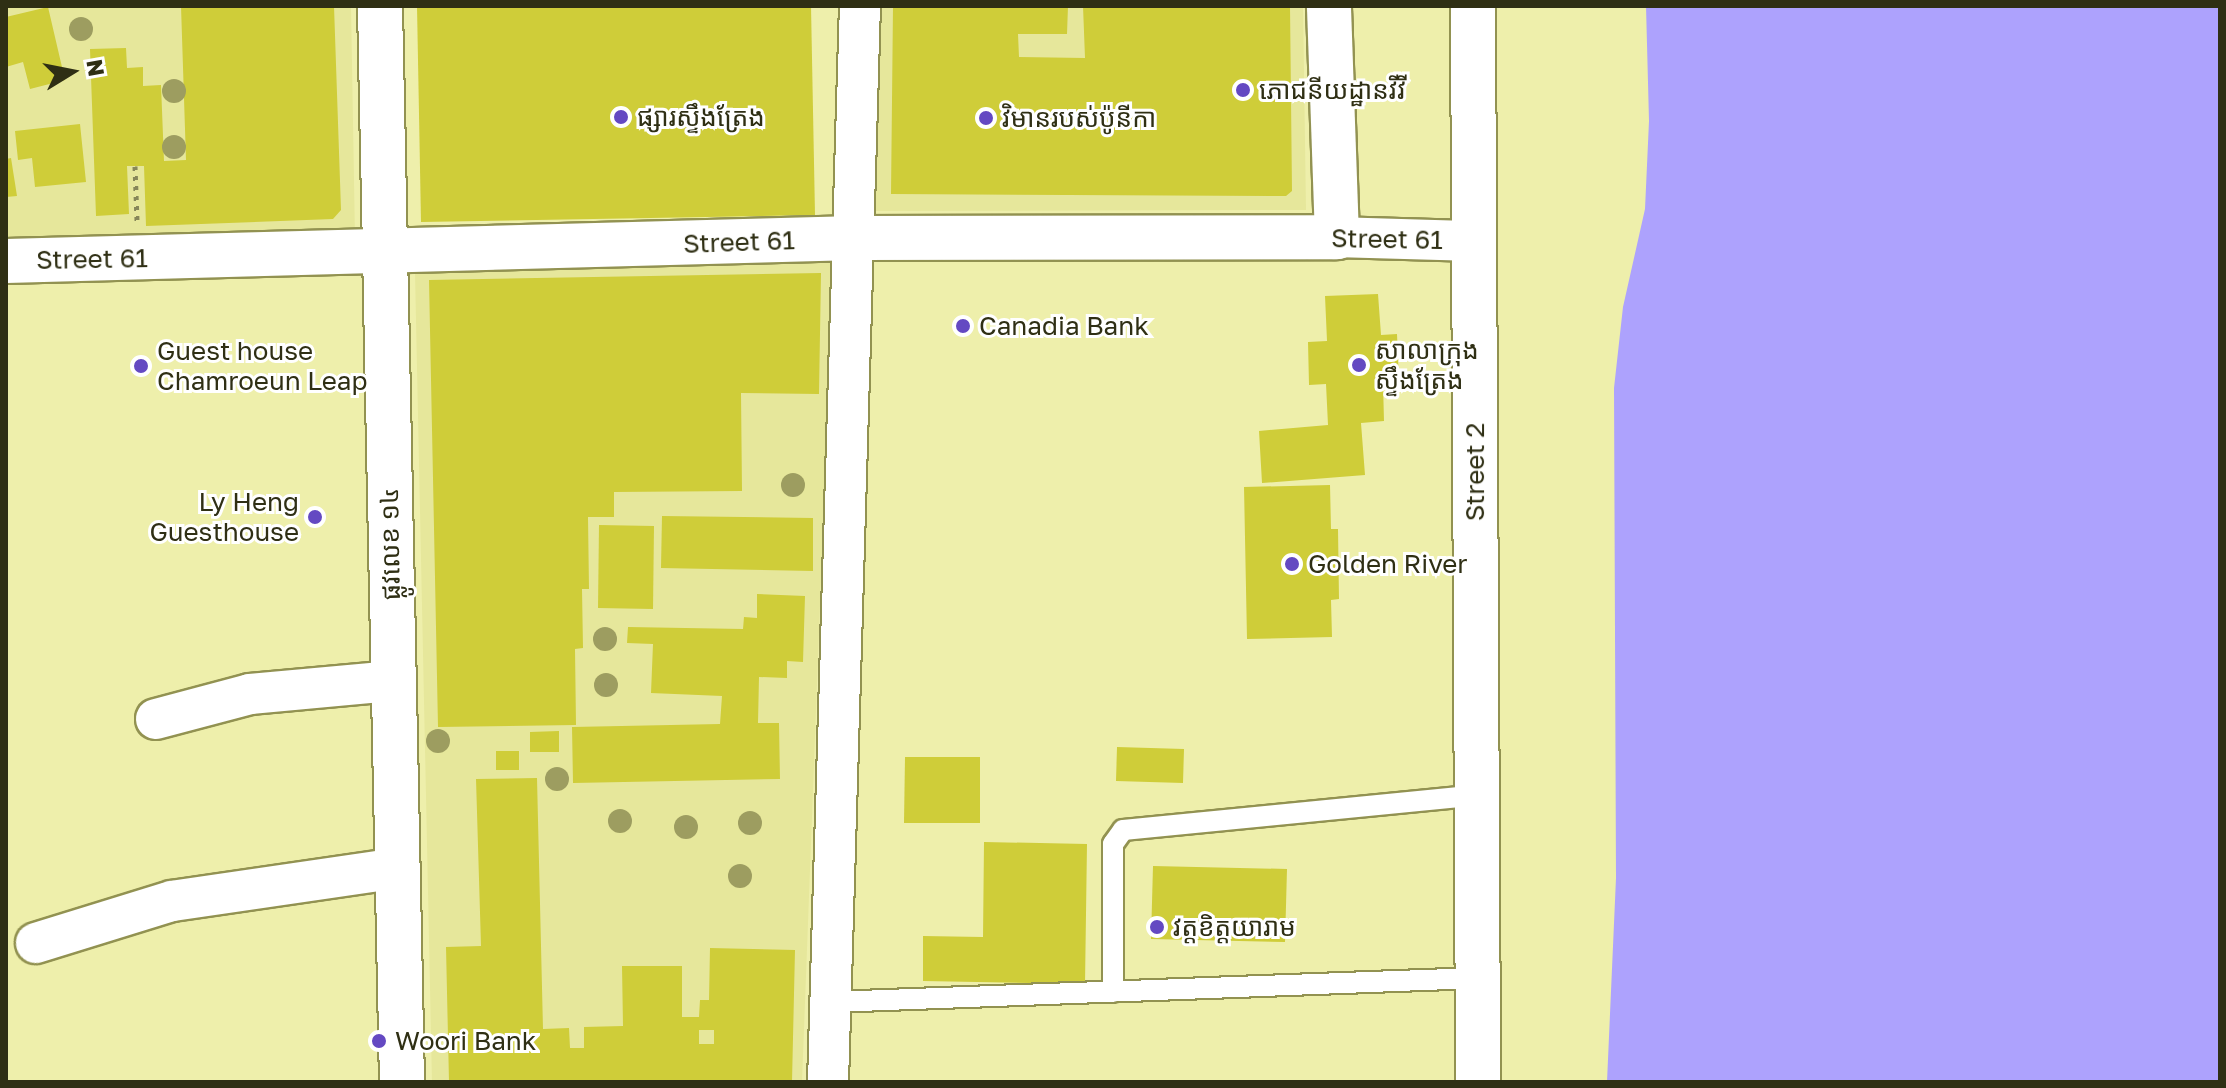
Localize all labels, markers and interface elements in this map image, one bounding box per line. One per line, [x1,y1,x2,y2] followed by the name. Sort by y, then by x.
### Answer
[32,32,112,112] north arrow
[81,57,111,78] text: N
[1259,74,1406,106] place label: ភោជនីយដ្ឋានវីវី
[1234,81,1252,99] marker: ភោជនីយដ្ឋានវីវី
[637,101,765,133] place label: ផ្សារស្ទឹងត្រែង
[1002,102,1156,134] place label: វិមានរបស់ប៉ូនីកា
[612,108,630,126] marker: ផ្សារស្ទឹងត្រែង
[977,109,995,127] marker: វិមានរបស់ប៉ូនីកា
[1331,222,1443,256] street label: Street 61
[683,224,795,260] street label: Street 61
[36,242,148,276] street label: Street 61
[979,310,1149,342] place label: Canadia Bank
[954,317,972,335] marker: Canadia Bank
[1375,334,1479,396] place label: សាលាក្រុង ស្ទឹងត្រែង
[157,335,367,396] place label: Guest house Chamroeun Leap
[1350,356,1368,374] marker: សាលាក្រុង ស្ទឹងត្រែង
[132,357,150,375] marker: Guest house Chamroeun Leap
[1459,423,1491,521] street label: Street 2
[150,486,299,548] place label: Ly Heng Guesthouse
[373,487,407,601] street label: ផ្លូវលេខ ១៤
[306,508,324,526] marker: Ly Heng Guesthouse
[1308,548,1467,580] place label: Golden River
[1283,555,1301,573] marker: Golden River
[1173,911,1296,943] place label: វត្តខិត្តយារាម
[1148,918,1166,936] marker: វត្តខិត្តយារាម
[395,1025,537,1057] place label: Woori Bank
[370,1032,388,1050] marker: Woori Bank

